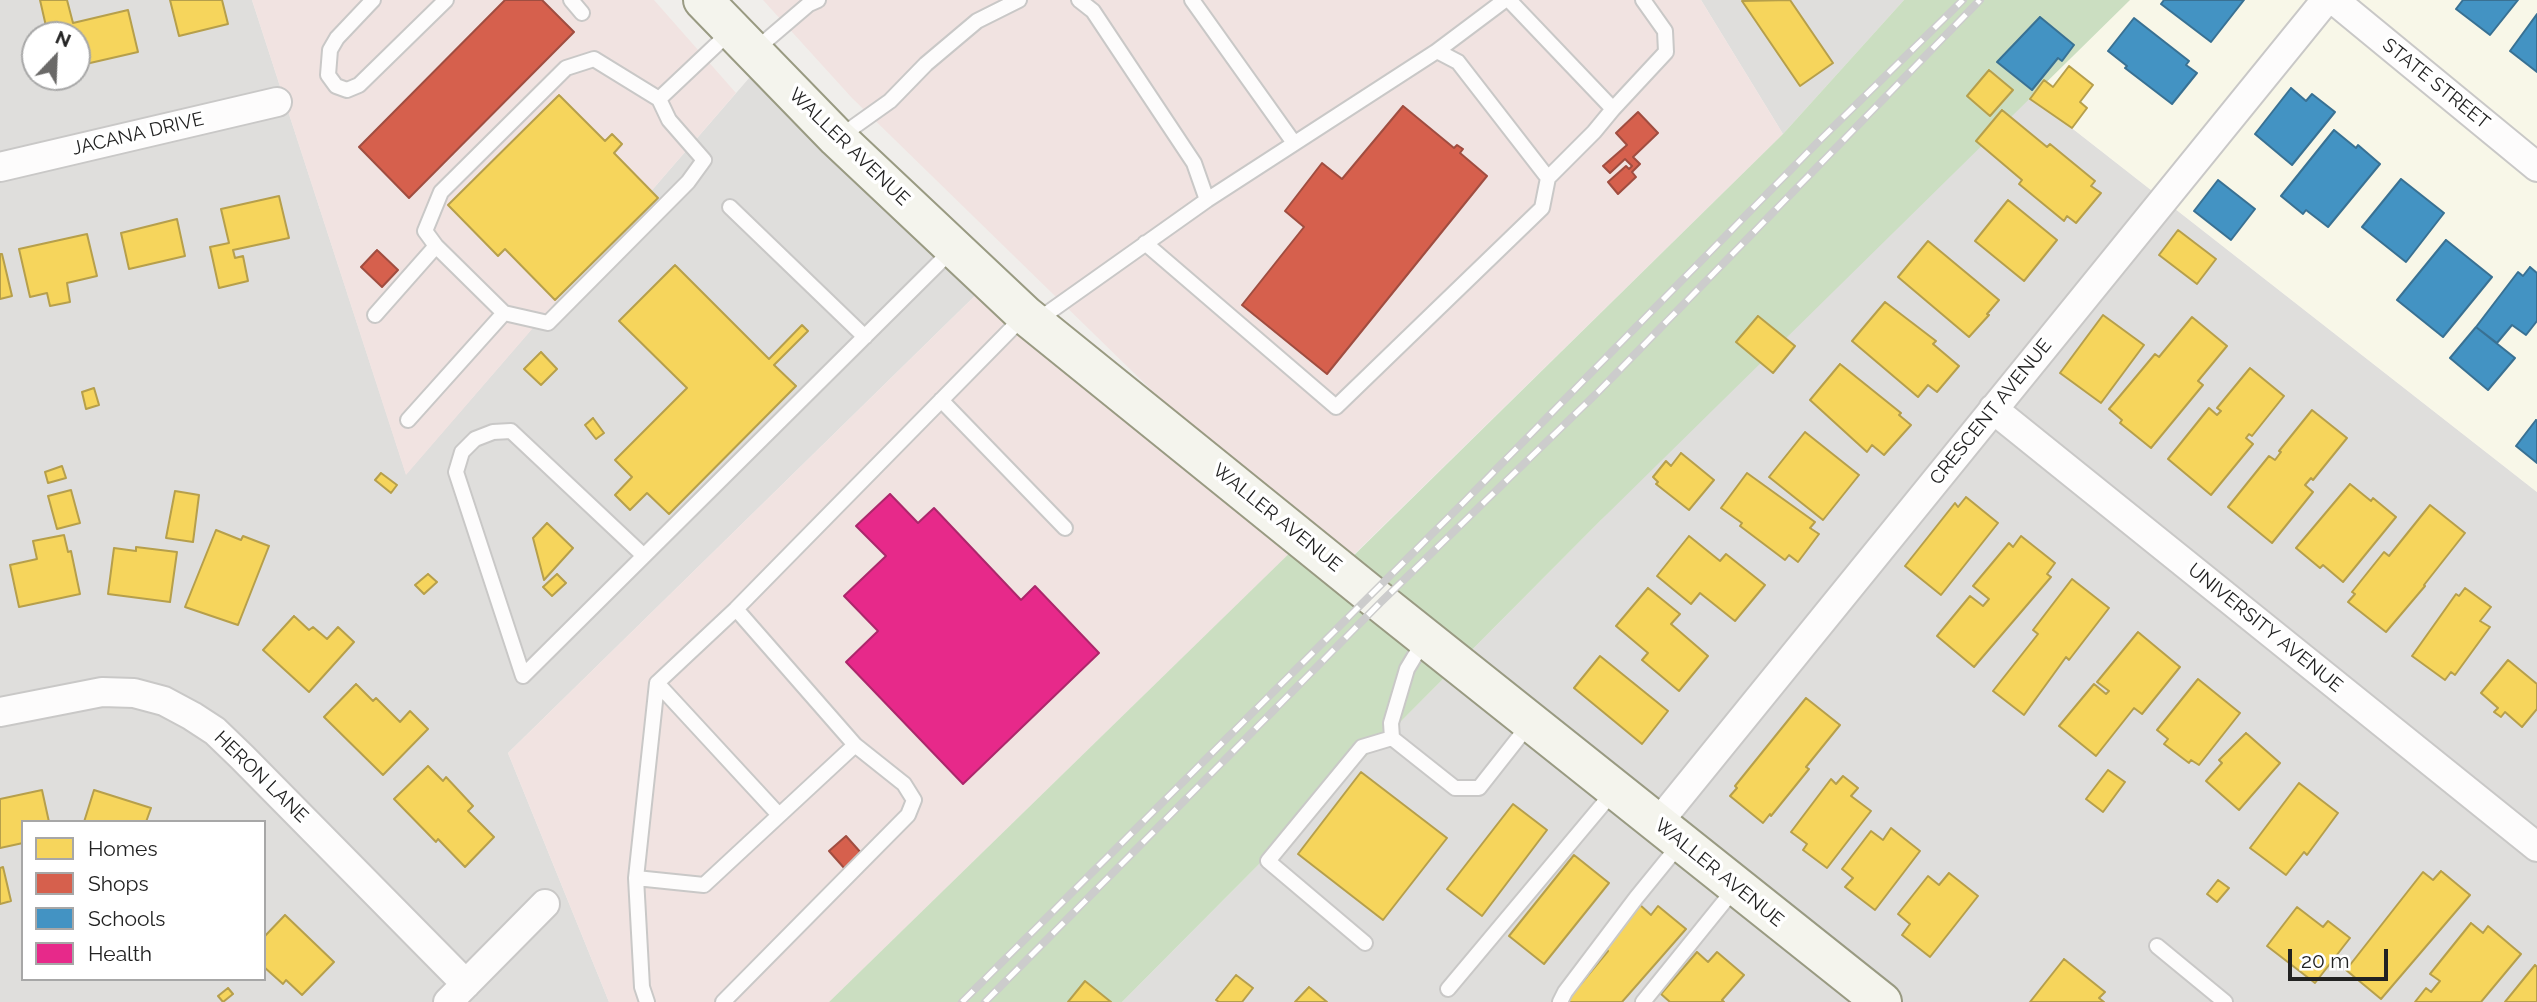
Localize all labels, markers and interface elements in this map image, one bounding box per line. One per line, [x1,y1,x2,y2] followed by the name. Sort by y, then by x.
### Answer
[21,21,91,91] north arrow
[52,26,74,51] text: N
[2378,34,2494,134] street label: STATE STREET
[784,83,914,211] street label: WALLER AVENUE
[70,108,206,160] street label: JACANA DRIVE
[1925,335,2057,489] street label: CRESCENT AVENUE
[1208,459,1346,577] street label: WALLER AVENUE
[2183,559,2347,697] street label: UNIVERSITY AVENUE
[209,726,313,828] street label: HERON LANE
[1650,814,1788,932] street label: WALLER AVENUE
[21,820,266,981] legend
[88,836,158,861] text: Homes
[88,871,149,896] text: Shops
[88,906,165,931] text: Schools
[2292,936,2392,980] scale bar
[88,941,152,966] text: Health
[2301,948,2349,973] text: 20 m

